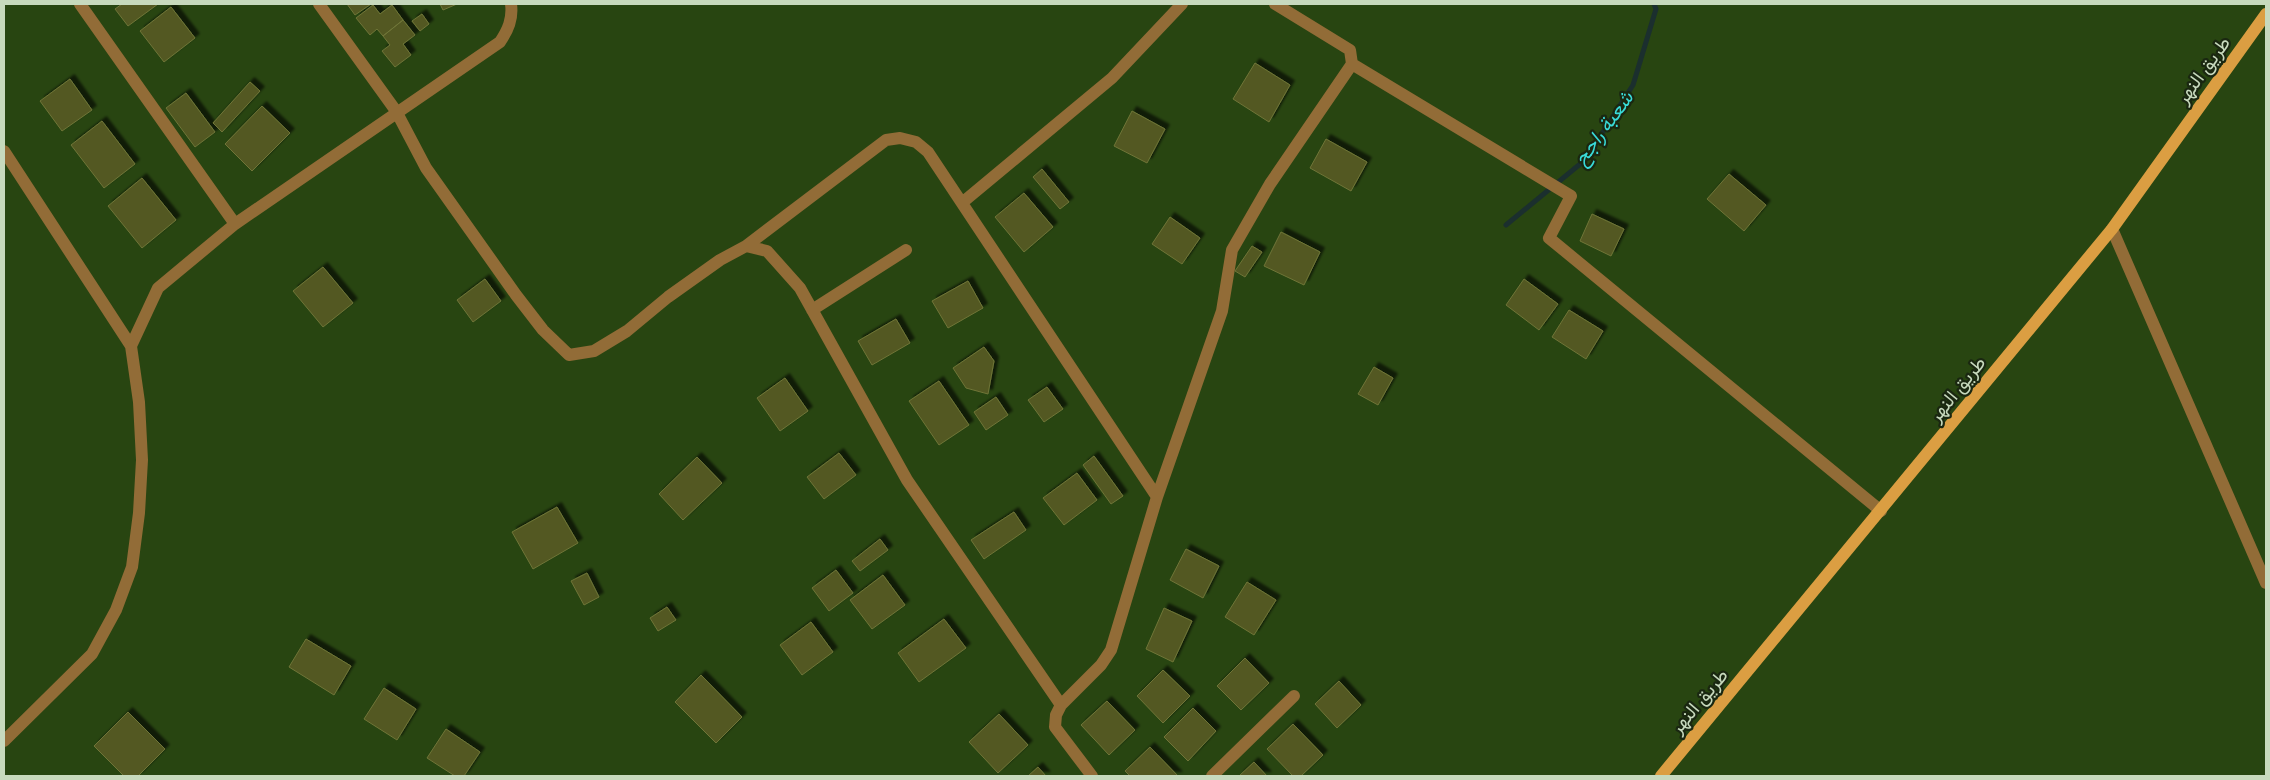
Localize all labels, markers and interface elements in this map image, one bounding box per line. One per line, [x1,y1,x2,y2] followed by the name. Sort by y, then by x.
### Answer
[2170,32,2235,109] street label: طريق النهر
[1568,85,1640,171] water label: شعبة راجح
[1923,352,1990,427] street label: طريق النهر
[1665,664,1733,739] street label: طريق النهر

